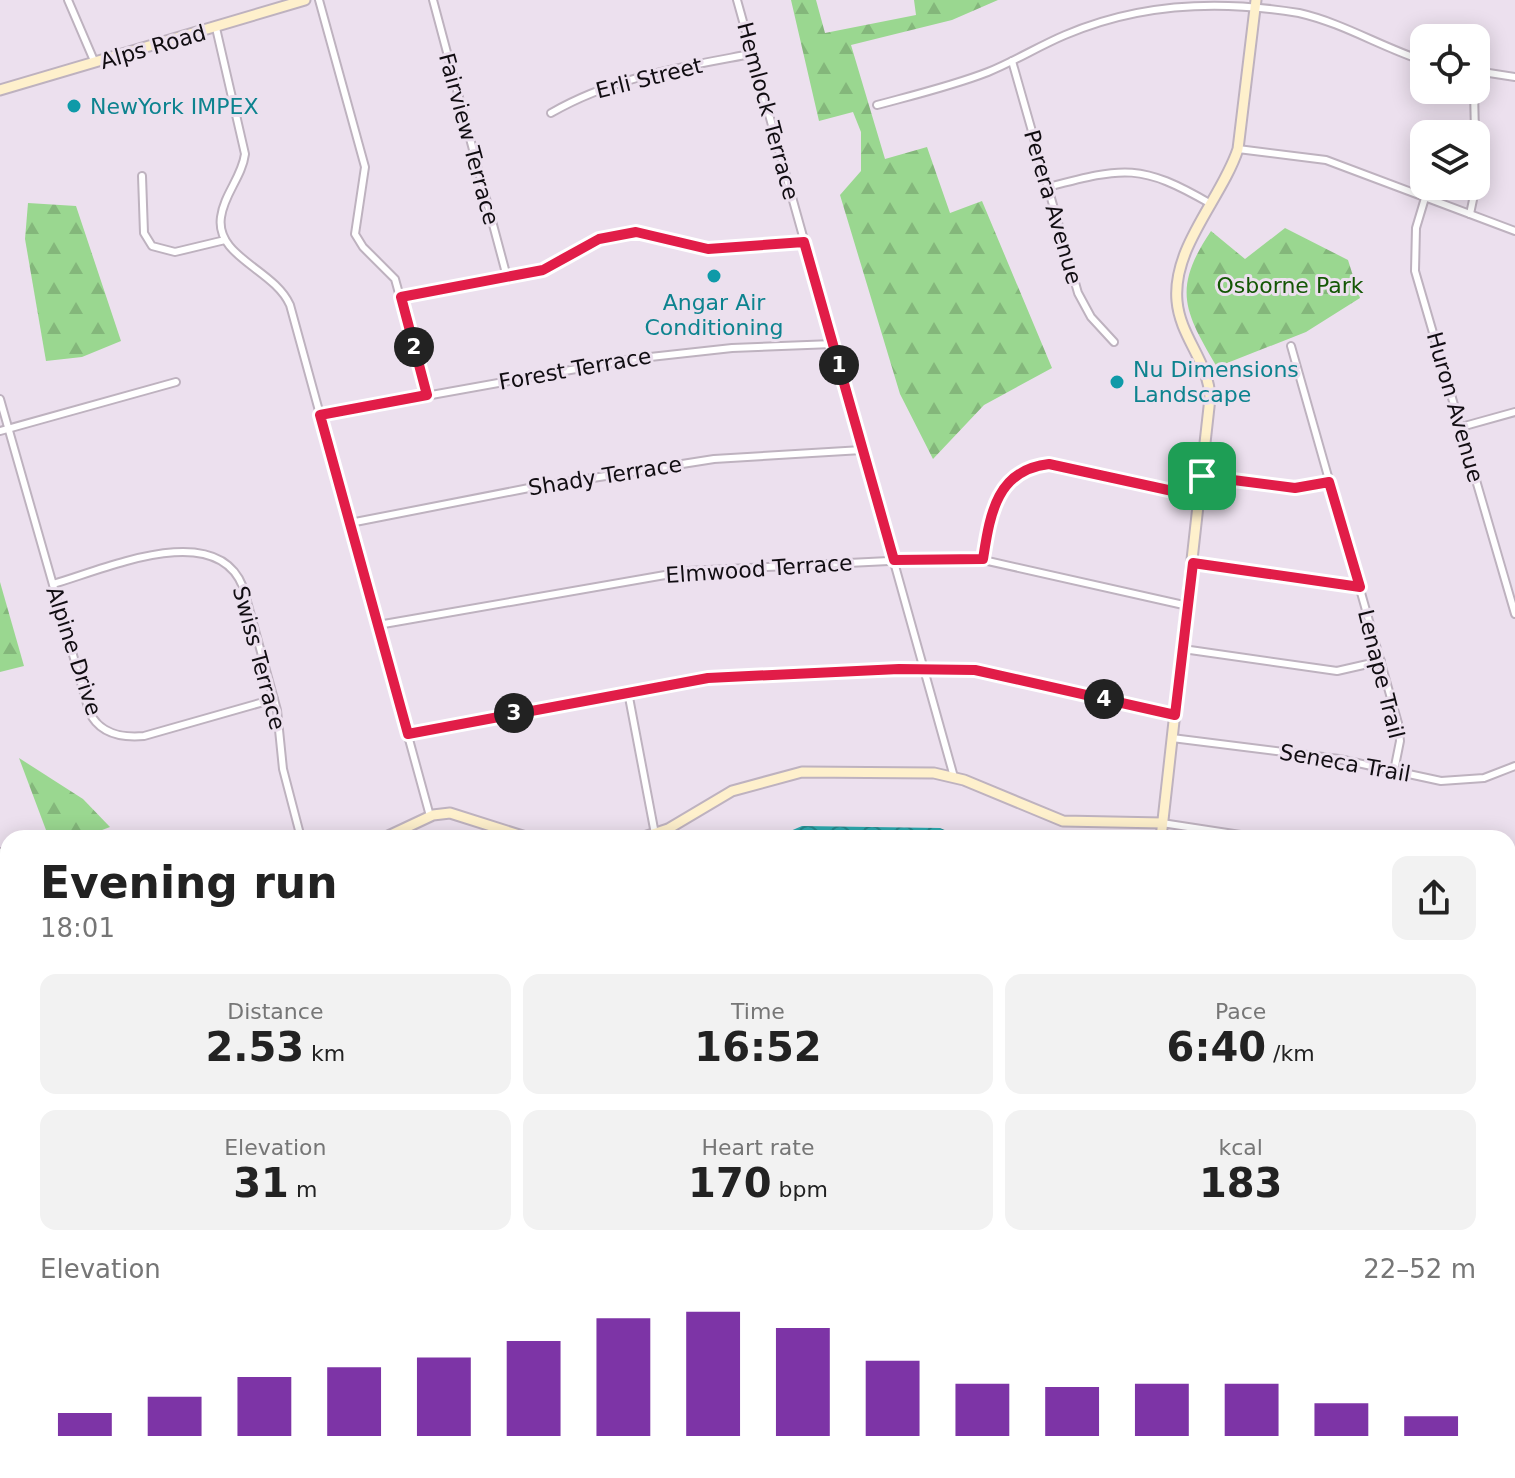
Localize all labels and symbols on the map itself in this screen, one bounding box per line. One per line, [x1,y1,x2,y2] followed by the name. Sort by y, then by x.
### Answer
[732,19,804,203] street label: Hemlock Terrace
[97,20,209,74] street label: Alps Road
[434,50,504,228] street label: Fairview Terrace
[593,53,705,103] street label: Erli Street
[90,94,258,119] place label: NewYork IMPEX
[65,97,83,115] marker: NewYork IMPEX
[1019,127,1087,287] street label: Perera Avenue
[705,267,723,285] marker: Angar Air Conditioning
[1217,273,1364,298] park label: Osborne Park
[644,290,784,340] place label: Angar Air Conditioning
[394,327,434,367] pin: 2
[1422,329,1488,485] street label: Huron Avenue
[497,343,653,395] street label: Forest Terrace
[819,345,859,385] pin: 1
[1133,357,1299,407] place label: Nu Dimensions Landscape
[1108,373,1126,391] marker: Nu Dimensions Landscape
[1168,442,1236,510] pin
[526,451,684,501] street label: Shady Terrace
[665,550,853,588] street label: Elmwood Terrace
[41,583,107,719] street label: Alpine Drive
[228,583,290,733] street label: Swiss Terrace
[1353,607,1409,741] street label: Lenape Trail
[1084,679,1124,719] pin: 4
[494,693,534,733] pin: 3
[1278,739,1412,787] street label: Seneca Trail

